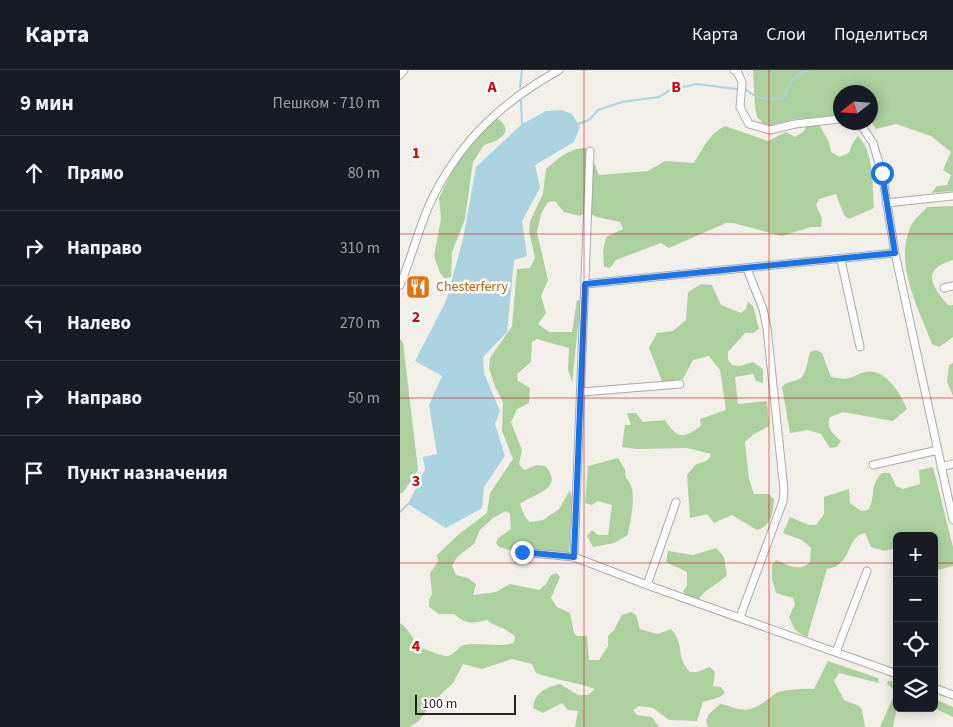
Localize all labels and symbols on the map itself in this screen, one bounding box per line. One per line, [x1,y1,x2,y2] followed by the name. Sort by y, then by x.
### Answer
[486,76,497,98] text: A
[671,76,681,98] text: B
[833,85,878,130] north arrow
[412,142,420,164] text: 1
[871,162,894,185] route start
[405,274,431,300] restaurant icon: Chesterferry
[436,277,508,297] place label: Chesterferry
[412,306,420,328] text: 2
[412,470,420,492] text: 3
[511,541,534,564] route end
[412,635,421,657] text: 4
[415,692,516,715] scale bar

